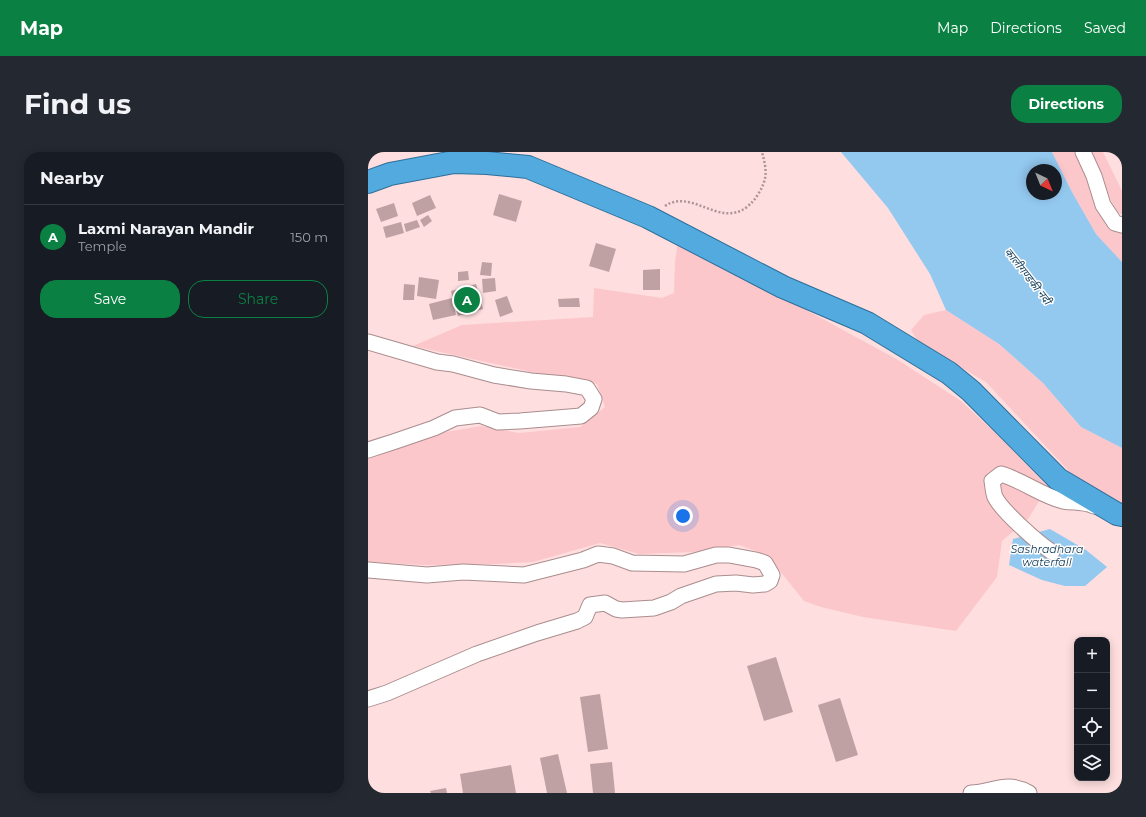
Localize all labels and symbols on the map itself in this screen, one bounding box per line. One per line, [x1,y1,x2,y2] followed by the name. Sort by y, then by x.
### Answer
[1026,164,1062,200] north arrow
[1002,245,1056,309] water label: कालीगण्डकी नदी
[454,285,480,315] pin: A
[673,506,693,526] your location
[1011,542,1083,569] water label: Sashradhara waterfall

